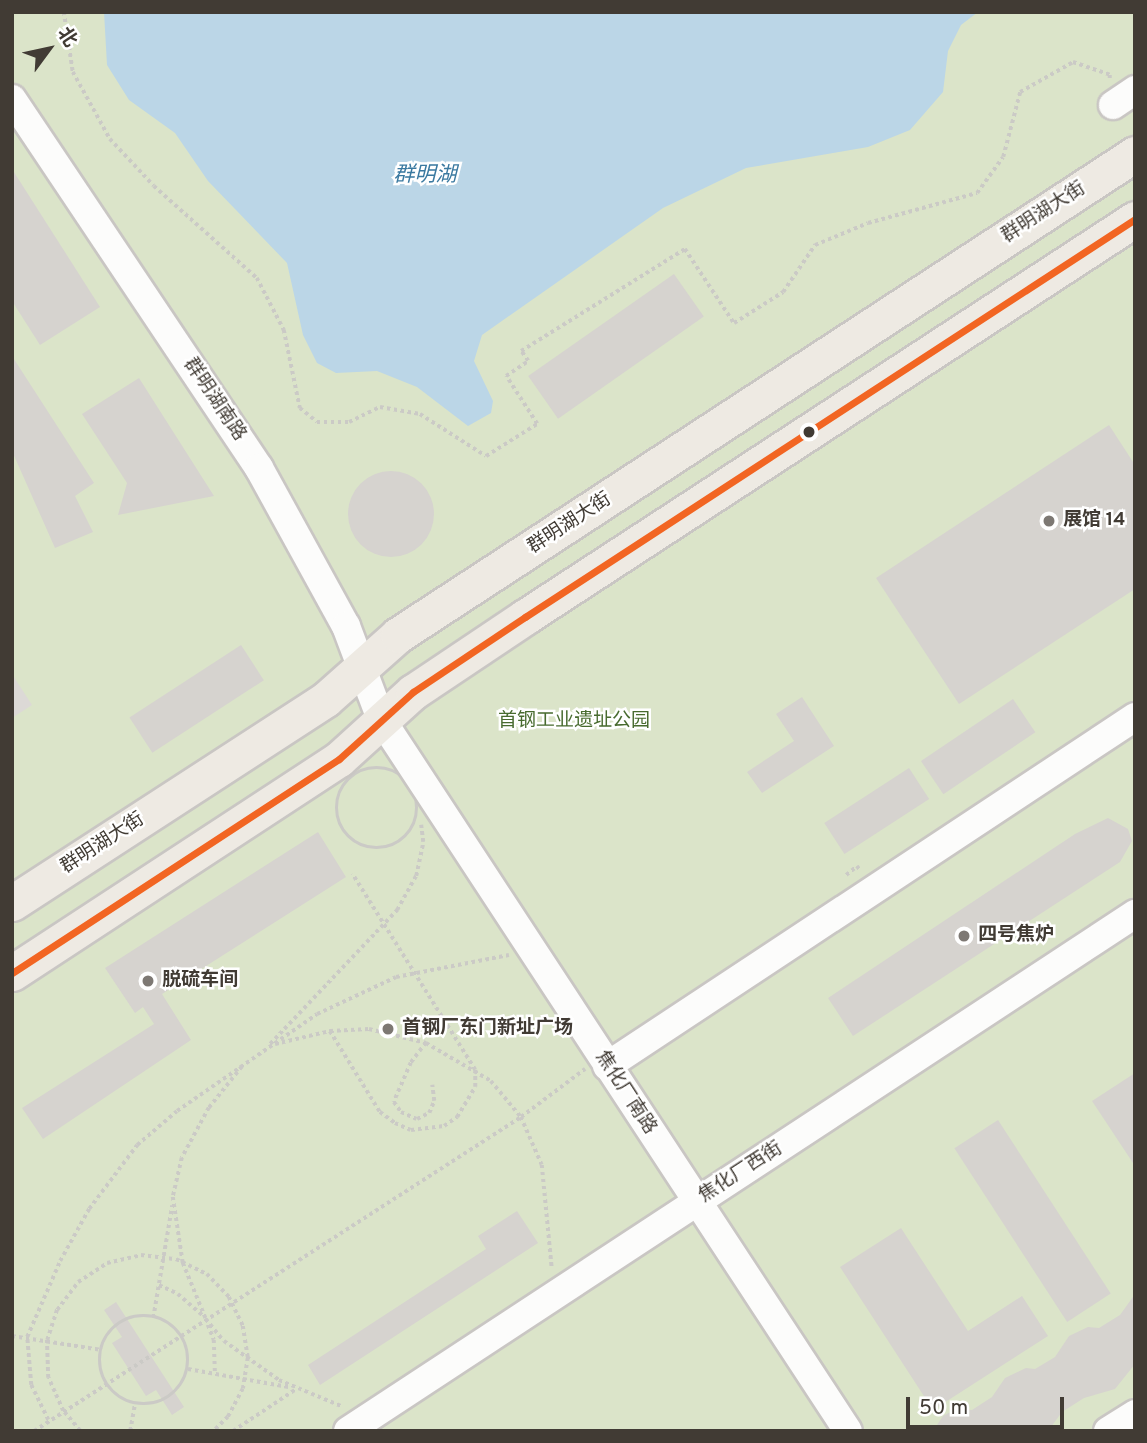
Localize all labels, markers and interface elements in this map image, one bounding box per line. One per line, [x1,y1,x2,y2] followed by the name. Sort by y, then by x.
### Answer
[14,14,84,84] north arrow
[51,23,82,52] text: 北
[394,163,456,189] water label: 群明湖
[998,178,1090,248] street label: 群明湖大街
[178,354,250,446] street label: 群明湖南路
[802,425,816,439] unlabelled marker
[524,489,616,559] street label: 群明湖大街
[1063,510,1126,532] place label: 展馆 14
[1041,513,1057,529] marker: 展馆 14
[498,711,650,733] park label: 首钢工业遗址公园
[57,809,149,879] street label: 群明湖大街
[978,925,1054,947] place label: 四号焦炉
[956,928,972,944] marker: 四号焦炉
[162,970,238,992] place label: 脱硫车间
[140,973,156,989] marker: 脱硫车间
[402,1018,573,1040] place label: 首钢厂东门新址广场
[380,1021,396,1037] marker: 首钢厂东门新址广场
[590,1047,660,1139] street label: 焦化厂南路
[695,1138,787,1208] street label: 焦化厂西街
[909,1384,1066,1428] scale bar
[919,1395,968,1422] text: 50 m

